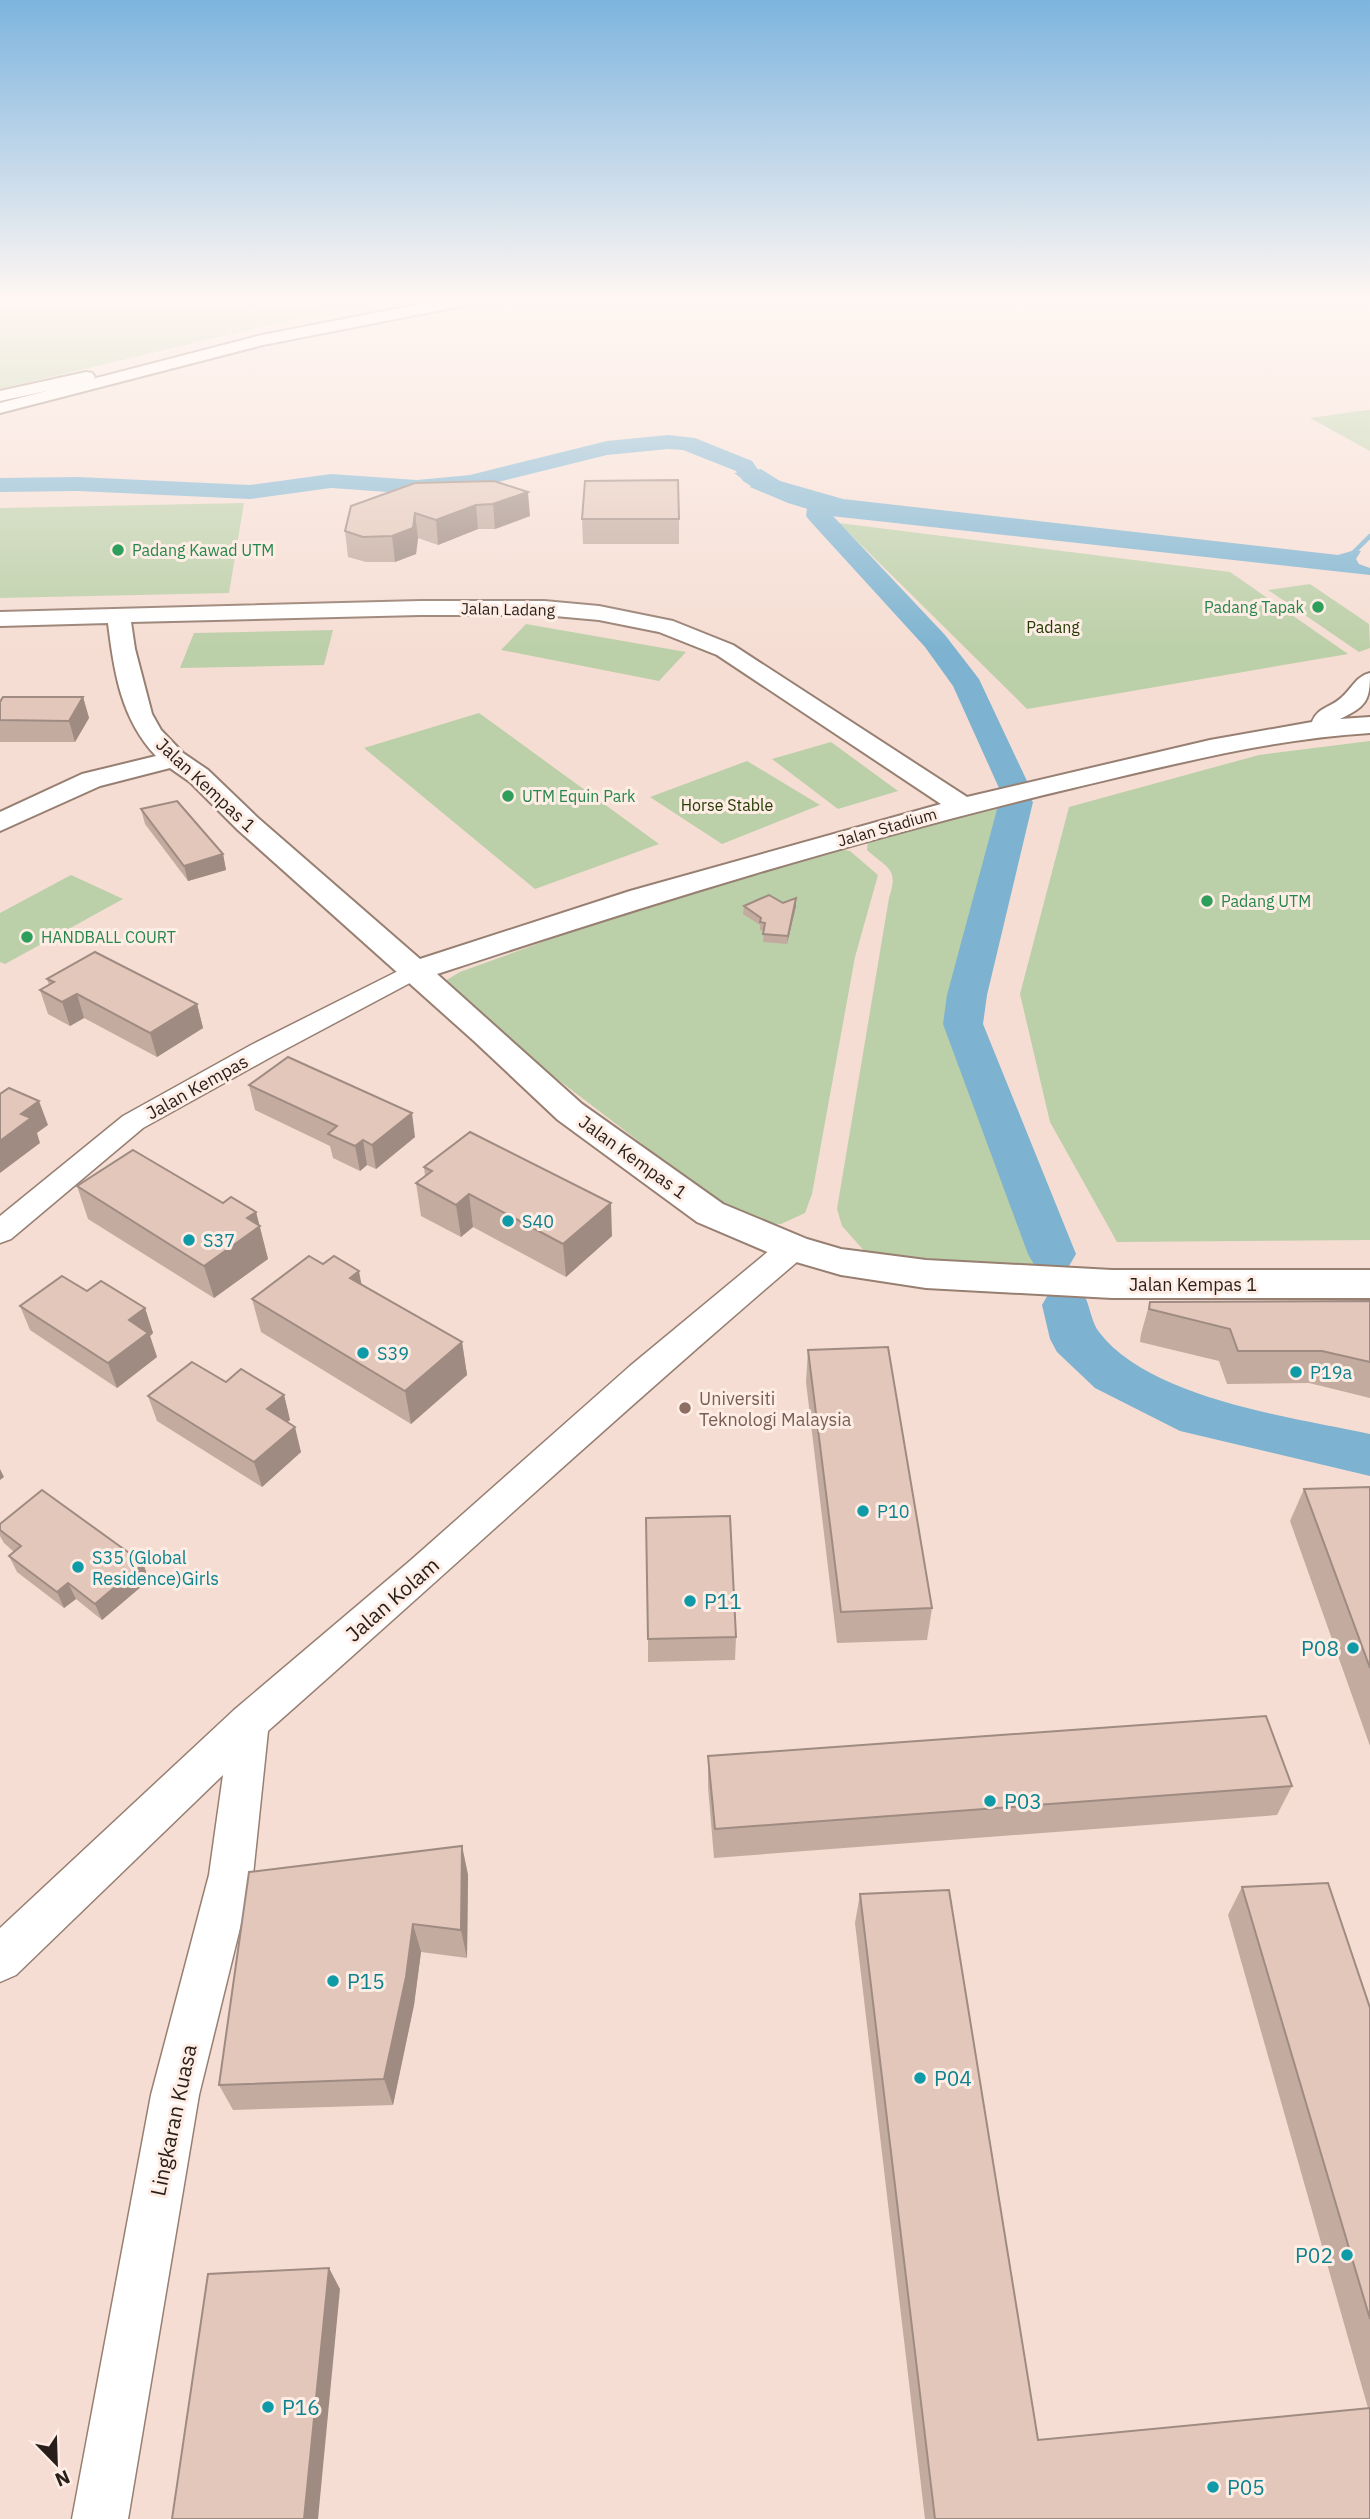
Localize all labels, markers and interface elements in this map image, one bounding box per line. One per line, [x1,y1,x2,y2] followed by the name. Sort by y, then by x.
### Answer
[132,540,274,560] place label: Padang Kawad UTM
[110,542,126,558] marker: Padang Kawad UTM
[1204,597,1305,617] place label: Padang Tapak
[461,598,556,620] street label: Jalan Ladang
[1310,599,1326,615] marker: Padang Tapak
[1026,617,1080,637] park label: Padang
[151,733,261,837] street label: Jalan Kempas 1
[522,786,636,806] place label: UTM Equin Park
[500,788,516,804] marker: UTM Equin Park
[681,795,773,815] park label: Horse Stable
[835,803,939,851] street label: Jalan Stadium
[1221,891,1311,911] place label: Padang UTM
[1199,893,1215,909] marker: Padang UTM
[41,927,176,947] place label: HANDBALL COURT
[19,929,35,945] marker: HANDBALL COURT
[142,1050,252,1124] street label: Jalan Kempas
[574,1110,692,1204] street label: Jalan Kempas 1
[522,1210,554,1233] place label: S40
[500,1213,516,1229] marker: S40
[203,1229,235,1252] place label: S37
[181,1232,197,1248] marker: S37
[1129,1273,1257,1296] street label: Jalan Kempas 1
[377,1342,409,1365] place label: S39
[355,1345,371,1361] marker: S39
[1310,1361,1353,1384] place label: P19a
[1288,1364,1304,1380] marker: P19a
[699,1387,852,1431] place label: Universiti Teknologi Malaysia
[677,1400,693,1416] marker: Universiti Teknologi Malaysia
[877,1500,910,1523] place label: P10
[855,1503,871,1519] marker: P10
[92,1546,219,1590] place label: S35 (Global Residence)Girls
[339,1551,445,1647] street label: Jalan Kolam
[70,1559,86,1575] marker: S35 (Global Residence)Girls
[704,1587,742,1615] place label: P11
[682,1593,698,1609] marker: P11
[1301,1634,1339,1662] place label: P08
[1345,1640,1361,1656] marker: P08
[1004,1787,1042,1815] place label: P03
[982,1793,998,1809] marker: P03
[347,1967,385,1995] place label: P15
[325,1973,341,1989] marker: P15
[143,2042,203,2198] street label: Lingkaran Kuasa
[934,2064,972,2092] place label: P04
[912,2070,928,2086] marker: P04
[1295,2241,1333,2269] place label: P02
[1339,2247,1355,2263] marker: P02
[282,2393,320,2421] place label: P16
[260,2399,276,2415] marker: P16
[21,2428,91,2498] north arrow
[52,2465,74,2492] text: N
[1227,2473,1265,2501] place label: P05
[1205,2479,1221,2495] marker: P05

